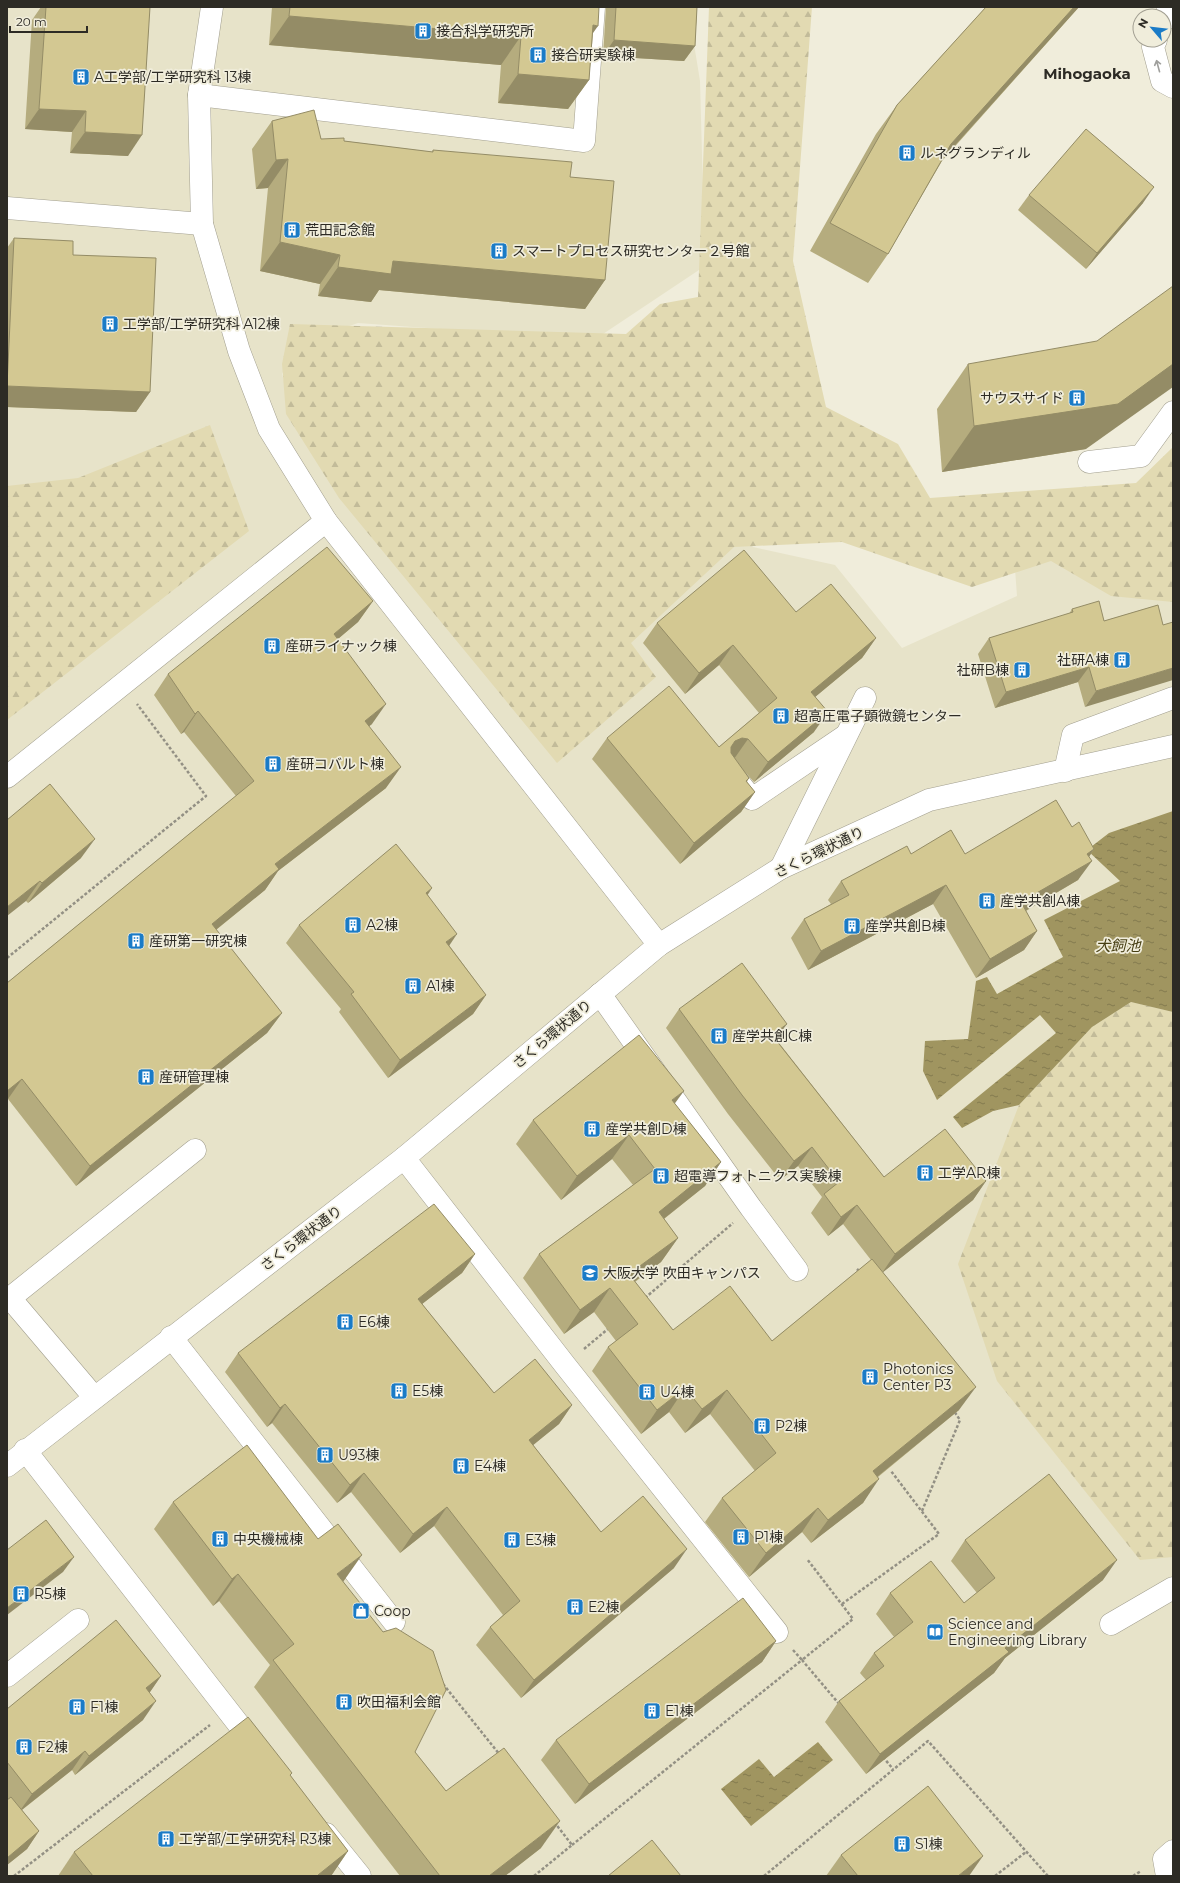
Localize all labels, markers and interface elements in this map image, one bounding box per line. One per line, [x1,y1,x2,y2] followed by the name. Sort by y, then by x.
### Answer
[10,8,87,34] scale bar
[1132,8,1172,48] north arrow
[16,14,47,29] text: 20 m
[1135,16,1151,31] text: N
[413,21,433,41] building icon: 接合科学研究所
[436,22,534,40] place label: 接合科学研究所
[528,45,548,65] building icon: 接合研実験棟
[551,46,635,64] place label: 接合研実験棟
[1154,60,1162,73] one-way arrow
[1043,64,1131,83] district label: Mihogaoka
[71,67,91,87] building icon: A工学部/工学研究科 13棟
[94,68,251,86] place label: A工学部/工学研究科 13棟
[897,143,917,163] building icon: ルネグランディル
[920,144,1031,162] place label: ルネグランディル
[282,220,302,240] building icon: 荒田記念館
[305,221,375,239] place label: 荒田記念館
[489,241,509,261] building icon: スマートプロセス研究センター２号館
[512,242,750,260] place label: スマートプロセス研究センター２号館
[100,314,120,334] building icon: 工学部/工学研究科 A12棟
[123,315,280,333] place label: 工学部/工学研究科 A12棟
[1067,388,1087,408] building icon: サウスサイド
[980,389,1064,407] place label: サウスサイド
[262,636,282,656] building icon: 産研ライナック棟
[285,637,397,655] place label: 産研ライナック棟
[1112,650,1132,670] building icon: 社研A棟
[1057,651,1109,669] place label: 社研A棟
[1012,660,1032,680] building icon: 社研B棟
[956,661,1009,679] place label: 社研B棟
[771,706,791,726] building icon: 超高圧電子顕微鏡センター
[794,707,962,725] place label: 超高圧電子顕微鏡センター
[263,754,283,774] building icon: 産研コバルト棟
[286,755,384,773] place label: 産研コバルト棟
[771,822,867,882] street label: さくら環状通り
[977,891,997,911] building icon: 産学共創A棟
[1000,892,1080,910] place label: 産学共創A棟
[343,915,363,935] building icon: A2棟
[366,916,398,934] place label: A2棟
[842,916,862,936] building icon: 産学共創B棟
[865,917,946,935] place label: 産学共創B棟
[126,931,146,951] building icon: 産研第一研究棟
[149,932,247,950] place label: 産研第一研究棟
[1095,936,1142,955] water label: 犬飼池
[403,976,423,996] building icon: A1棟
[426,977,455,995] place label: A1棟
[509,996,595,1072] street label: さくら環状通り
[709,1026,729,1046] building icon: 産学共創C棟
[732,1027,812,1045] place label: 産学共創C棟
[136,1067,156,1087] building icon: 産研管理棟
[159,1068,229,1086] place label: 産研管理棟
[582,1119,602,1139] building icon: 産学共創D棟
[605,1120,687,1138] place label: 産学共創D棟
[915,1163,935,1183] building icon: 工学AR棟
[938,1164,1000,1182] place label: 工学AR棟
[651,1166,671,1186] building icon: 超電導フォトニクス実験棟
[674,1167,842,1185] place label: 超電導フォトニクス実験棟
[256,1201,346,1275] street label: さくら環状通り
[580,1263,600,1283] school or university icon: 大阪大学 吹田キャンパス
[603,1264,761,1282] place label: 大阪大学 吹田キャンパス
[335,1312,355,1332] building icon: E6棟
[358,1313,390,1331] place label: E6棟
[883,1360,954,1394] place label: Photonics Center P3
[860,1367,880,1387] building icon: Photonics Center P3
[389,1381,409,1401] building icon: E5棟
[412,1382,443,1400] place label: E5棟
[637,1382,657,1402] building icon: U4棟
[660,1383,694,1401] place label: U4棟
[752,1416,772,1436] building icon: P2棟
[775,1417,807,1435] place label: P2棟
[315,1445,335,1465] building icon: U93棟
[338,1446,379,1464] place label: U93棟
[451,1456,471,1476] building icon: E4棟
[474,1457,506,1475] place label: E4棟
[731,1527,751,1547] building icon: P1棟
[754,1528,783,1546] place label: P1棟
[210,1529,230,1549] building icon: 中央機械棟
[233,1530,303,1548] place label: 中央機械棟
[502,1530,522,1550] building icon: E3棟
[525,1531,556,1549] place label: E3棟
[11,1584,31,1604] building icon: R5棟
[34,1585,66,1603] place label: R5棟
[565,1597,585,1617] building icon: E2棟
[588,1598,619,1616] place label: E2棟
[351,1601,371,1621] shop icon: Coop
[374,1602,411,1620] place label: Coop
[948,1615,1087,1649] place label: Science and Engineering Library
[925,1622,945,1642] library icon: Science and Engineering Library
[334,1692,354,1712] building icon: 吹田福利会館
[357,1693,441,1711] place label: 吹田福利会館
[67,1697,87,1717] building icon: F1棟
[90,1698,118,1716] place label: F1棟
[642,1701,662,1721] building icon: E1棟
[665,1702,693,1720] place label: E1棟
[14,1737,34,1757] building icon: F2棟
[37,1738,68,1756] place label: F2棟
[156,1829,176,1849] building icon: 工学部/工学研究科 R3棟
[179,1830,331,1848] place label: 工学部/工学研究科 R3棟
[892,1834,912,1854] building icon: S1棟
[915,1835,943,1853] place label: S1棟

